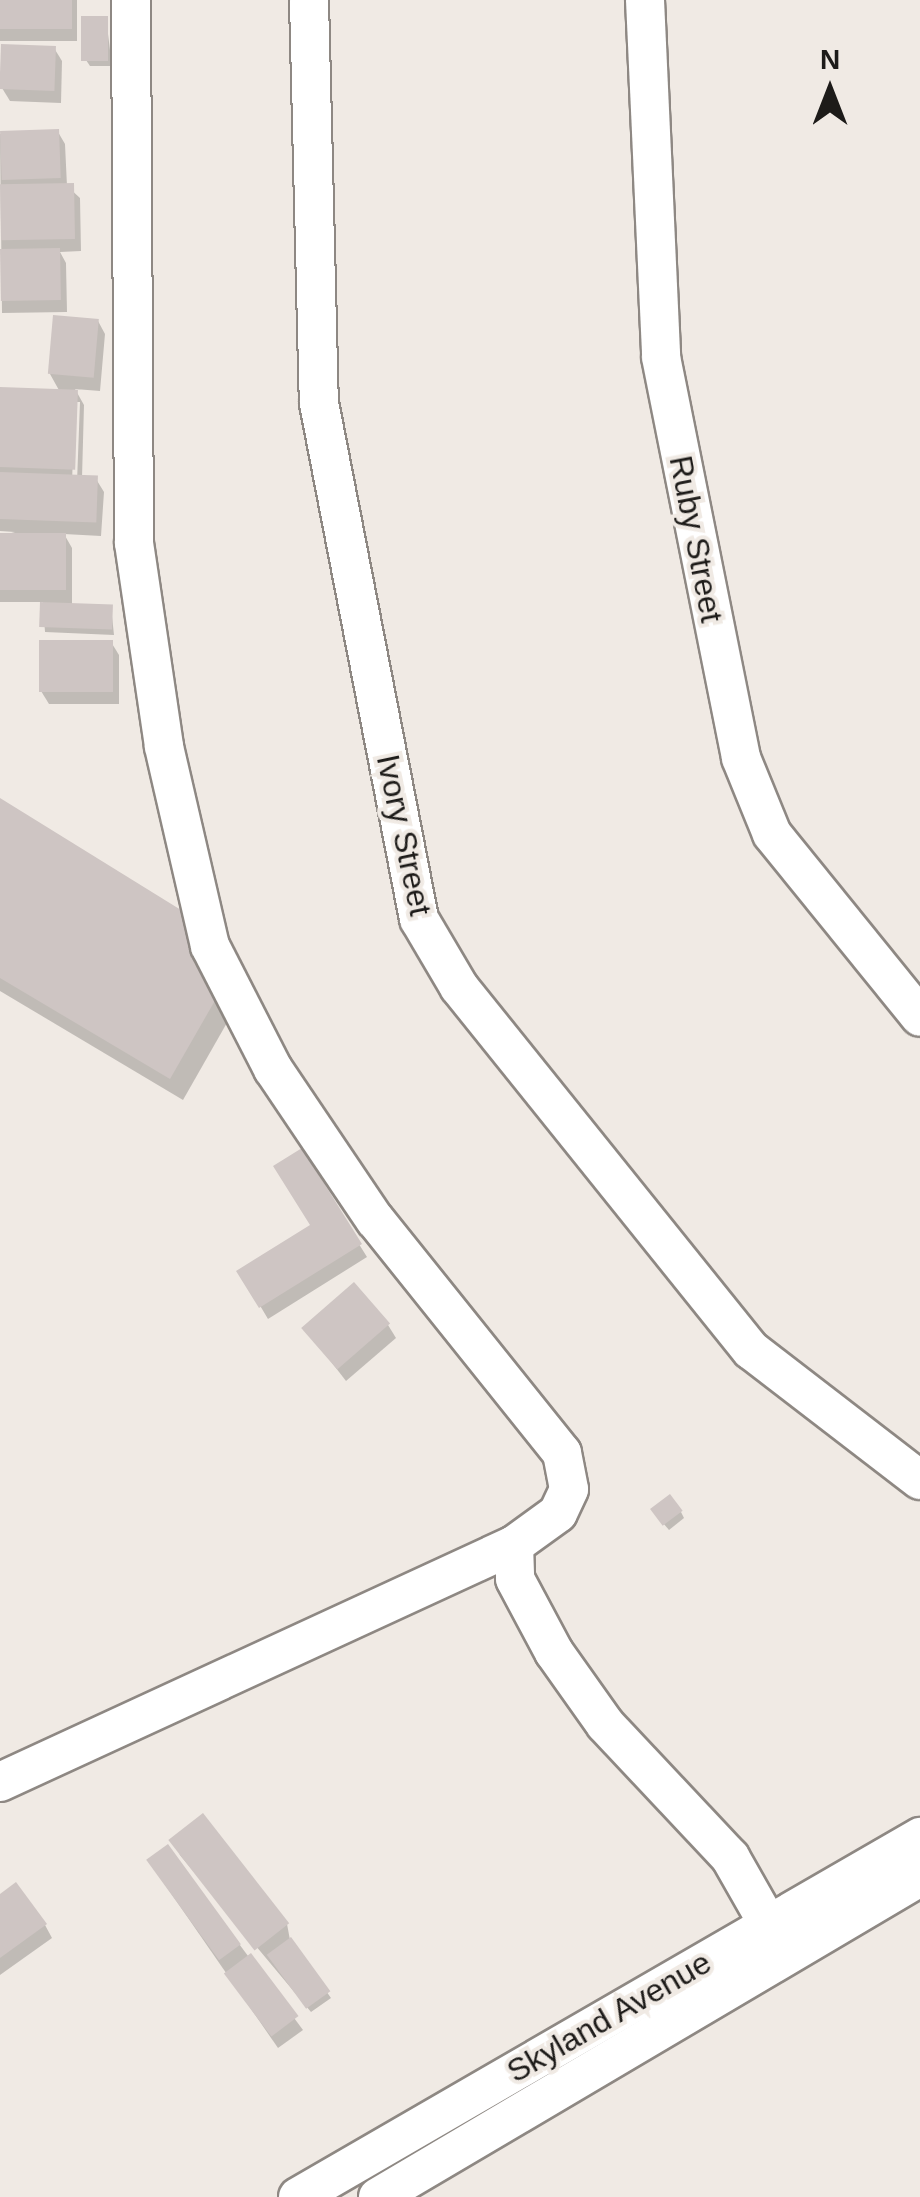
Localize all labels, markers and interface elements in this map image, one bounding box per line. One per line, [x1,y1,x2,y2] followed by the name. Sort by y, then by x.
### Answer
[780,40,880,140] north arrow
[820,44,840,75] text: N
[661,452,731,626] street label: Ruby Street
[368,751,440,919] street label: Ivory Street
[500,1943,718,2091] street label: Skyland Avenue

